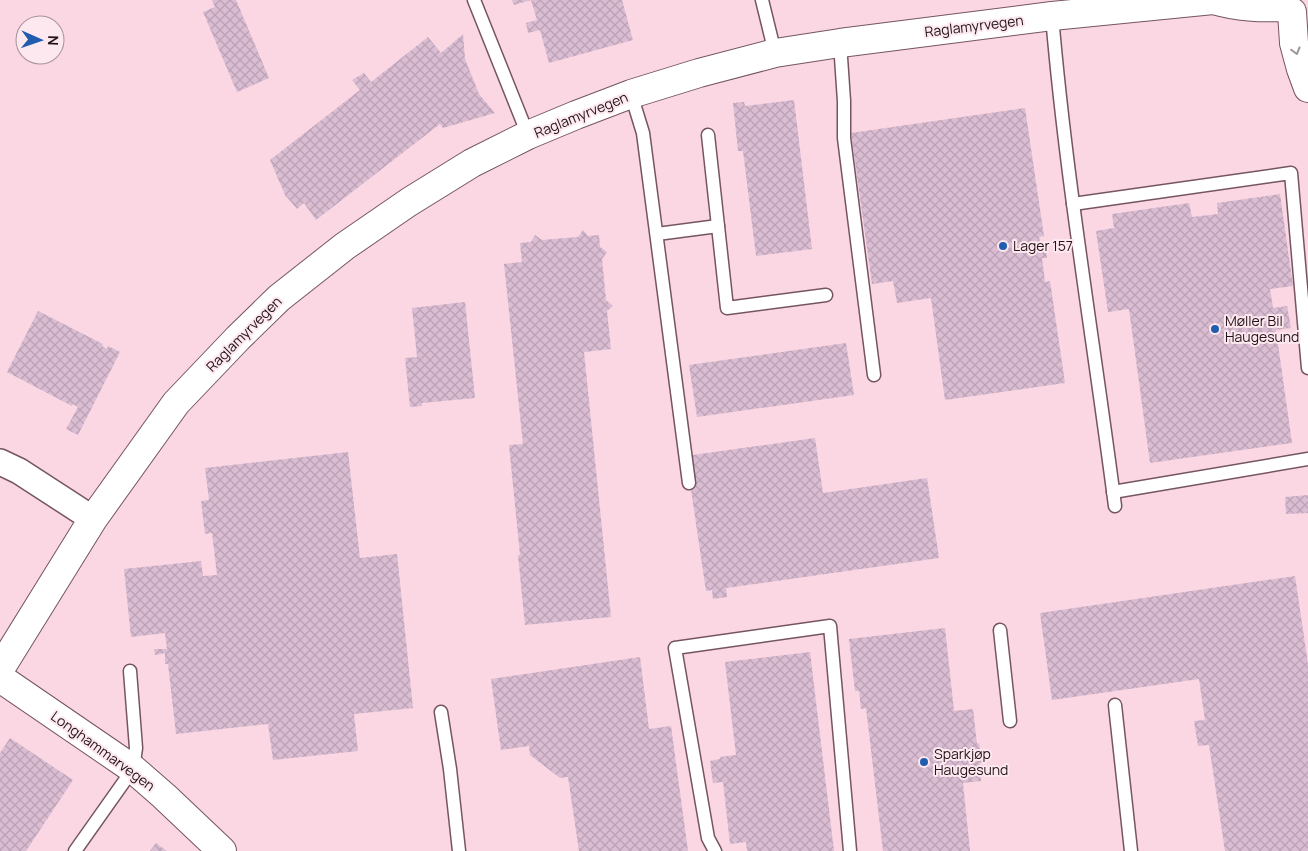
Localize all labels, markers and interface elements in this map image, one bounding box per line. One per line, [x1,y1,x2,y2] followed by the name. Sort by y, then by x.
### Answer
[923,10,1025,41] street label: Raglamyrvegen
[15,15,65,65] north arrow
[44,35,63,46] text: N
[1290,46,1300,54] one-way arrow
[531,87,631,142] street label: Raglamyrvegen
[1013,236,1073,255] place label: Lager 157
[997,240,1009,252] marker: Lager 157
[202,292,286,376] street label: Raglamyrvegen
[1225,311,1299,346] place label: Møller Bil Haugesund
[1209,323,1221,335] marker: Møller Bil Haugesund
[47,706,159,795] street label: Longhammarvegen
[934,744,1008,779] place label: Sparkjøp Haugesund
[918,756,930,768] marker: Sparkjøp Haugesund

